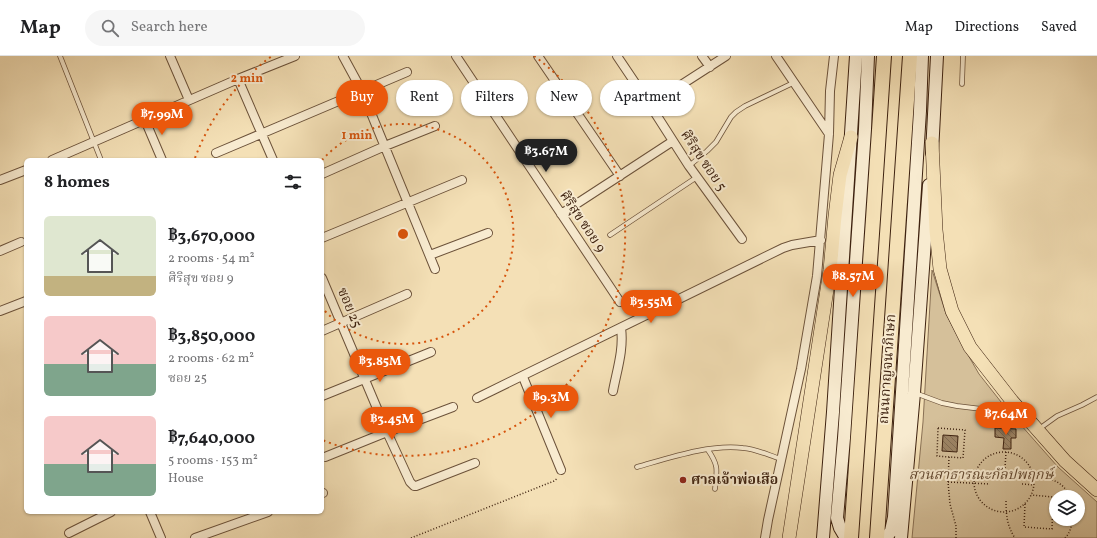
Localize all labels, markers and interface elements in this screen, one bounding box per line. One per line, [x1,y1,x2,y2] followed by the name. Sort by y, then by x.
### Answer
[85,10,365,46] search box
[20,15,61,41] text: Map
[99,17,121,39] icon: search
[131,17,208,38] text: Search here
[905,18,933,37] text: Map
[955,18,1019,37] text: Directions
[1041,18,1077,37] text: Saved
[231,71,263,87] text: 2 min
[336,80,388,116] chip: Buy
[396,80,453,116] chip: Rent
[461,80,528,116] chip: Filters
[536,80,592,116] chip: New
[600,80,695,116] chip: Apartment
[129,102,195,136] pin: ฿7.99M
[141,106,183,124] text: ฿7.99M
[676,127,730,195] street label: ศิริสุข ซอย 5
[342,128,373,144] text: 1 min
[513,139,579,173] pin: ฿3.67M
[524,143,568,161] text: ฿3.67M
[44,171,110,194] text: 8 homes
[282,171,304,193] icon: filters
[554,187,610,257] street label: ศิริสุข ซอย 9
[168,225,255,248] text: ฿3,670,000
[396,227,410,241] centre of rings
[76,232,124,280] icon: home
[168,250,255,268] text: 2 rooms · 54 m²
[820,264,886,298] pin: ฿8.57M
[832,268,874,286] text: ฿8.57M
[168,270,233,288] text: ศิริสุข ซอย 9
[332,285,366,331] street label: ซอย 25
[618,290,684,324] pin: ฿3.55M
[630,294,672,312] text: ฿3.55M
[875,313,901,425] street label: ถนนกาญจนาภิเษก
[168,325,255,348] text: ฿3,850,000
[76,332,124,380] icon: home
[347,349,413,383] pin: ฿3.85M
[168,350,254,368] text: 2 rooms · 62 m²
[358,353,402,371] text: ฿3.85M
[168,370,207,388] text: ซอย 25
[523,385,579,419] pin: ฿9.3M
[532,389,570,407] text: ฿9.3M
[973,402,1039,436] pin: ฿7.64M
[984,406,1028,424] text: ฿7.64M
[359,407,425,441] pin: ฿3.45M
[370,411,414,429] text: ฿3.45M
[168,427,255,450] text: ฿7,640,000
[76,432,124,480] icon: home
[168,452,258,470] text: 5 rooms · 153 m²
[909,466,1056,485] park label: สวนสาธารณะกัลปพฤกษ์
[168,470,204,488] text: House
[691,471,778,490] place label: ศาลเจ้าพ่อเสือ
[678,475,688,485] marker: ศาลเจ้าพ่อเสือ
[1049,490,1085,526] map controls
[1049,490,1085,526] button: layers

